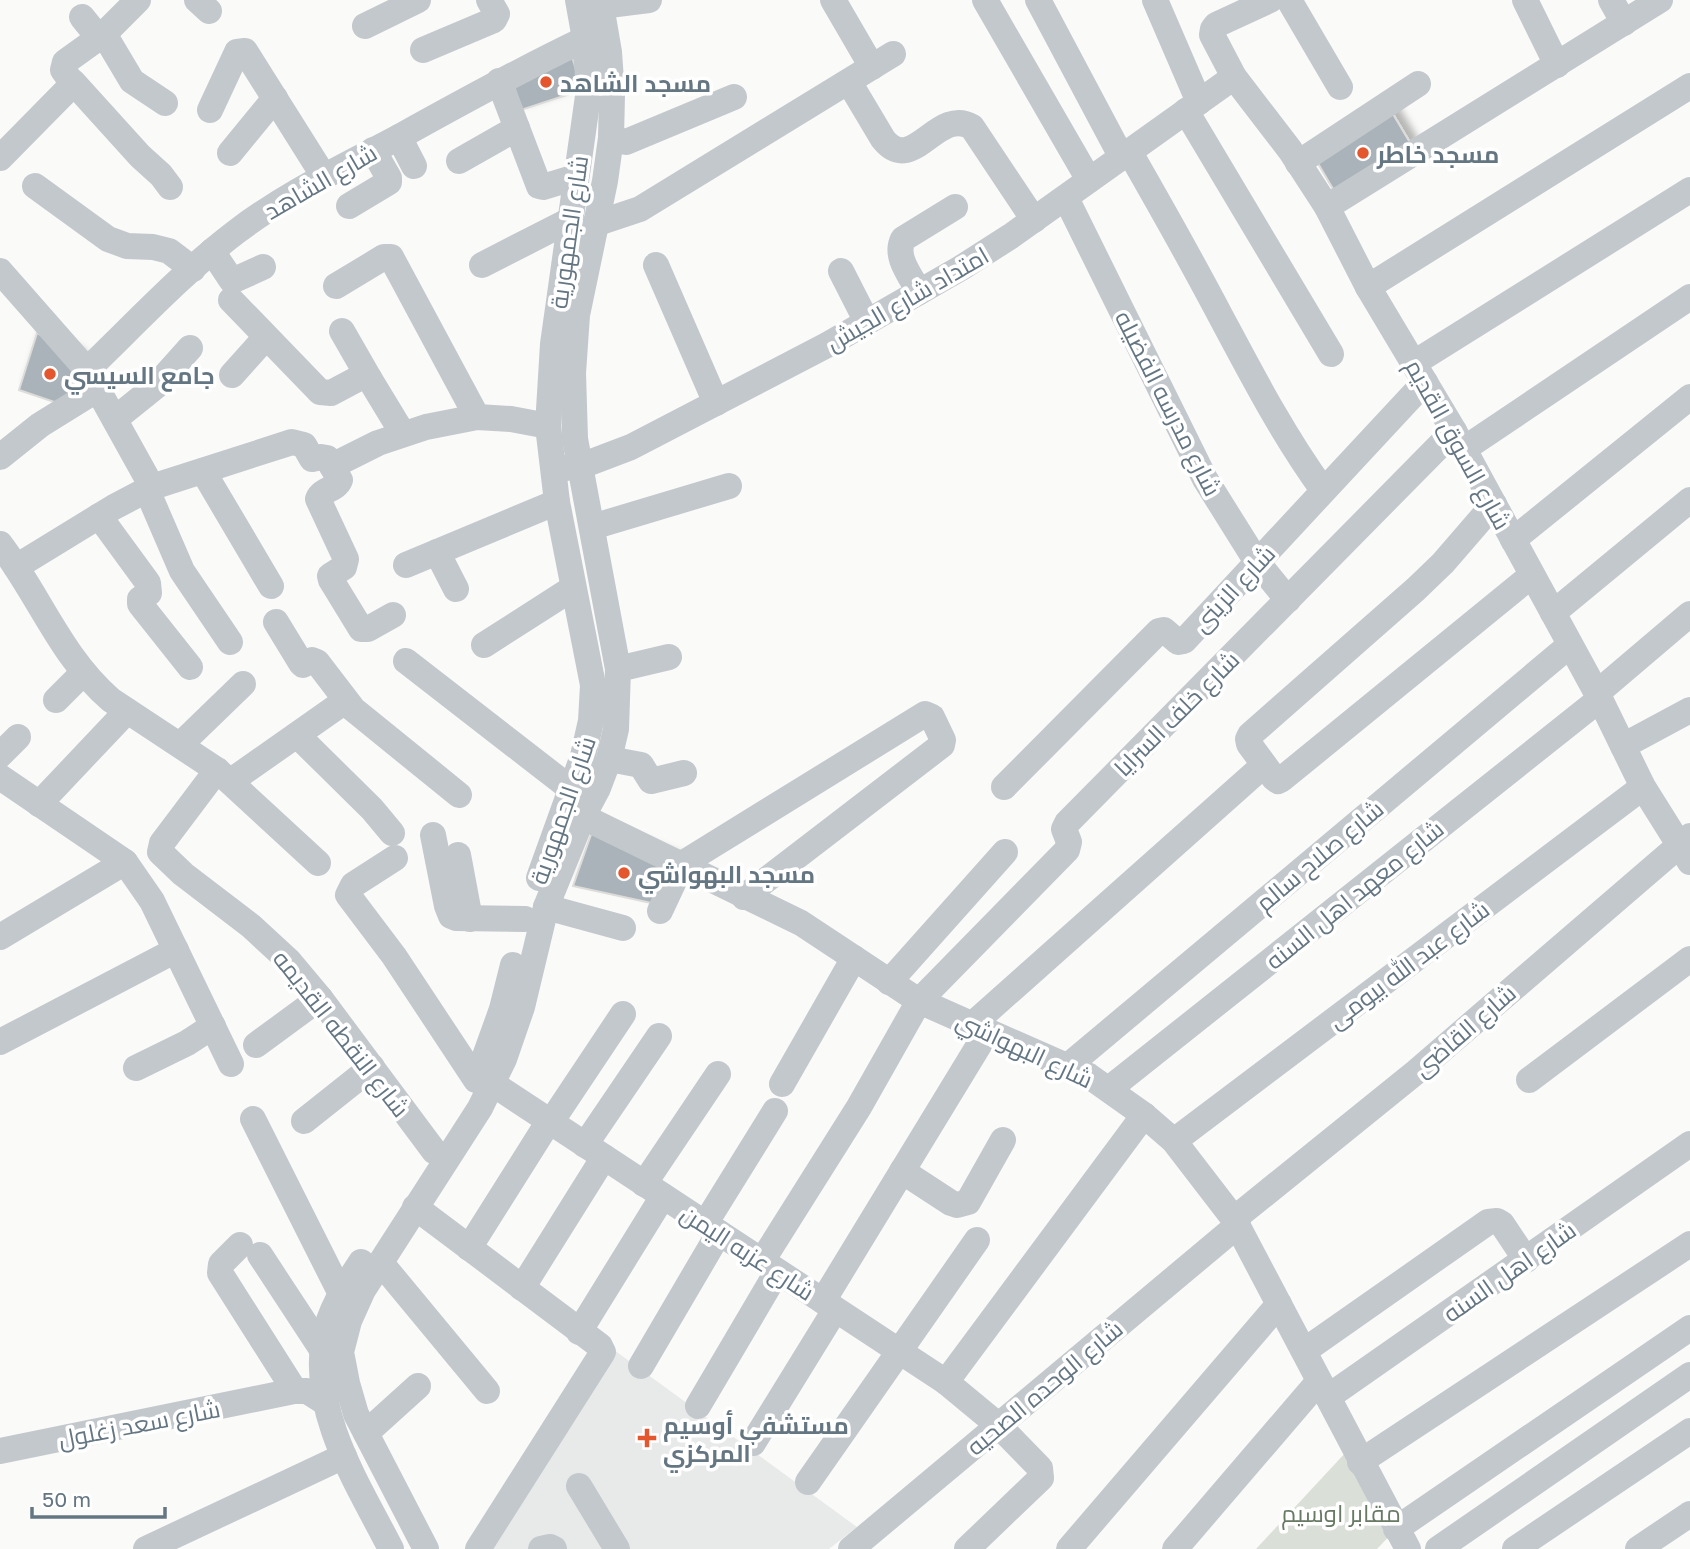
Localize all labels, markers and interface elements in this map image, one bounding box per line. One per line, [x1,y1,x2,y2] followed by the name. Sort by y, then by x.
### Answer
[560,68,711,97] place label: مسجد الشاهد
[538,74,554,90] marker: مسجد الشاهد
[259,137,383,227] street label: شارع الشاهد
[1376,139,1499,169] place label: مسجد خاطر
[1355,145,1371,161] marker: مسجد خاطر
[543,154,596,311] street label: شارع الجمهورية
[821,240,995,359] street label: امتداد شارع الجيش
[1107,306,1228,502] street label: شارع مدرسه الفضيله
[1398,354,1518,536] street label: شارع السوق القديم
[64,360,215,395] place label: جامع السيسي
[42,366,58,382] marker: جامع السيسي
[1186,539,1283,639] street label: شارع الزينى
[1107,644,1247,784] street label: شارع خلف السرايا
[523,732,604,889] street label: شارع الجمهورية
[1249,793,1391,919] street label: شارع صلاح سالم
[1259,813,1451,977] street label: شارع معهد اهل السنه
[638,859,815,894] place label: مسجد البهواشي
[616,865,632,881] marker: مسجد البهواشي
[1322,894,1496,1036] street label: شارع عبد الله بيومى
[266,944,416,1124] street label: شارع النقطه القديمه
[1407,978,1523,1085] street label: شارع القاضى
[950,1005,1098,1098] street label: شارع البهواشي
[674,1198,820,1308] street label: شارع عزبه اليمن
[1437,1215,1583,1330] street label: شارع اهل السنه
[960,1313,1130,1463] street label: شارع الوحده الصحيه
[56,1393,223,1456] street label: شارع سعد زغلول
[663,1410,849,1473] place label: مستشفي أوسيم المركزي
[637,1428,657,1448] marker: مستشفي أوسيم المركزي
[32,1476,164,1520] scale bar
[42,1486,91,1512] text: 50 m
[1281,1498,1401,1530] park label: مقابر اوسيم

